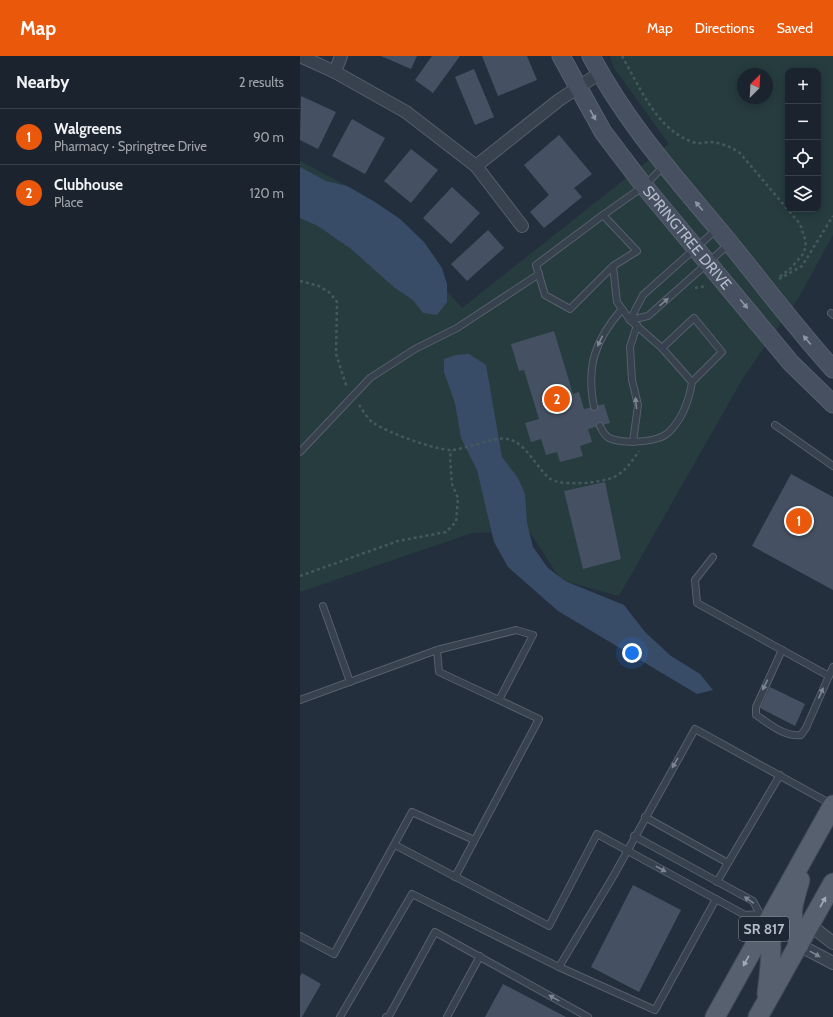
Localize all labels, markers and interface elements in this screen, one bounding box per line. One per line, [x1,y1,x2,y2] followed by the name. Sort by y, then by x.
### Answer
[20,17,56,40] text: Map
[647,19,673,37] text: Map
[695,19,755,37] text: Directions
[777,19,813,37] text: Saved
[737,68,773,104] north arrow
[785,68,821,212] map controls
[785,68,821,104] button: +
[16,72,69,92] text: Nearby
[239,74,284,90] text: 2 results
[785,104,821,140] button: −
[590,109,597,121] one-way arrow
[54,120,122,138] text: Walgreens
[27,129,31,145] text: 1
[253,129,284,145] text: 90 m
[54,138,207,154] text: Pharmacy · Springtree Drive
[785,140,821,176] button: locate
[54,176,123,194] text: Clubhouse
[785,176,821,212] button: layers
[639,182,735,293] street label: SPRINGTREE DRIVE
[26,185,32,201] text: 2
[250,185,284,201] text: 120 m
[54,194,83,210] text: Place
[694,201,703,211] one-way arrow
[658,298,669,307] one-way arrow
[739,298,748,309] one-way arrow
[597,335,603,346] one-way arrow
[802,335,811,345] one-way arrow
[544,384,570,414] pin: 2
[633,397,640,409] one-way arrow
[786,506,812,536] pin: 1
[622,643,642,663] your location
[762,679,768,690] one-way arrow
[819,687,825,699] one-way arrow
[672,757,679,769] one-way arrow
[655,865,667,872] one-way arrow
[743,896,754,904] one-way arrow
[819,896,826,907] one-way arrow
[739,917,789,941] road number: SR 817
[810,951,821,958] one-way arrow
[743,955,750,967] one-way arrow
[549,995,560,1001] one-way arrow

